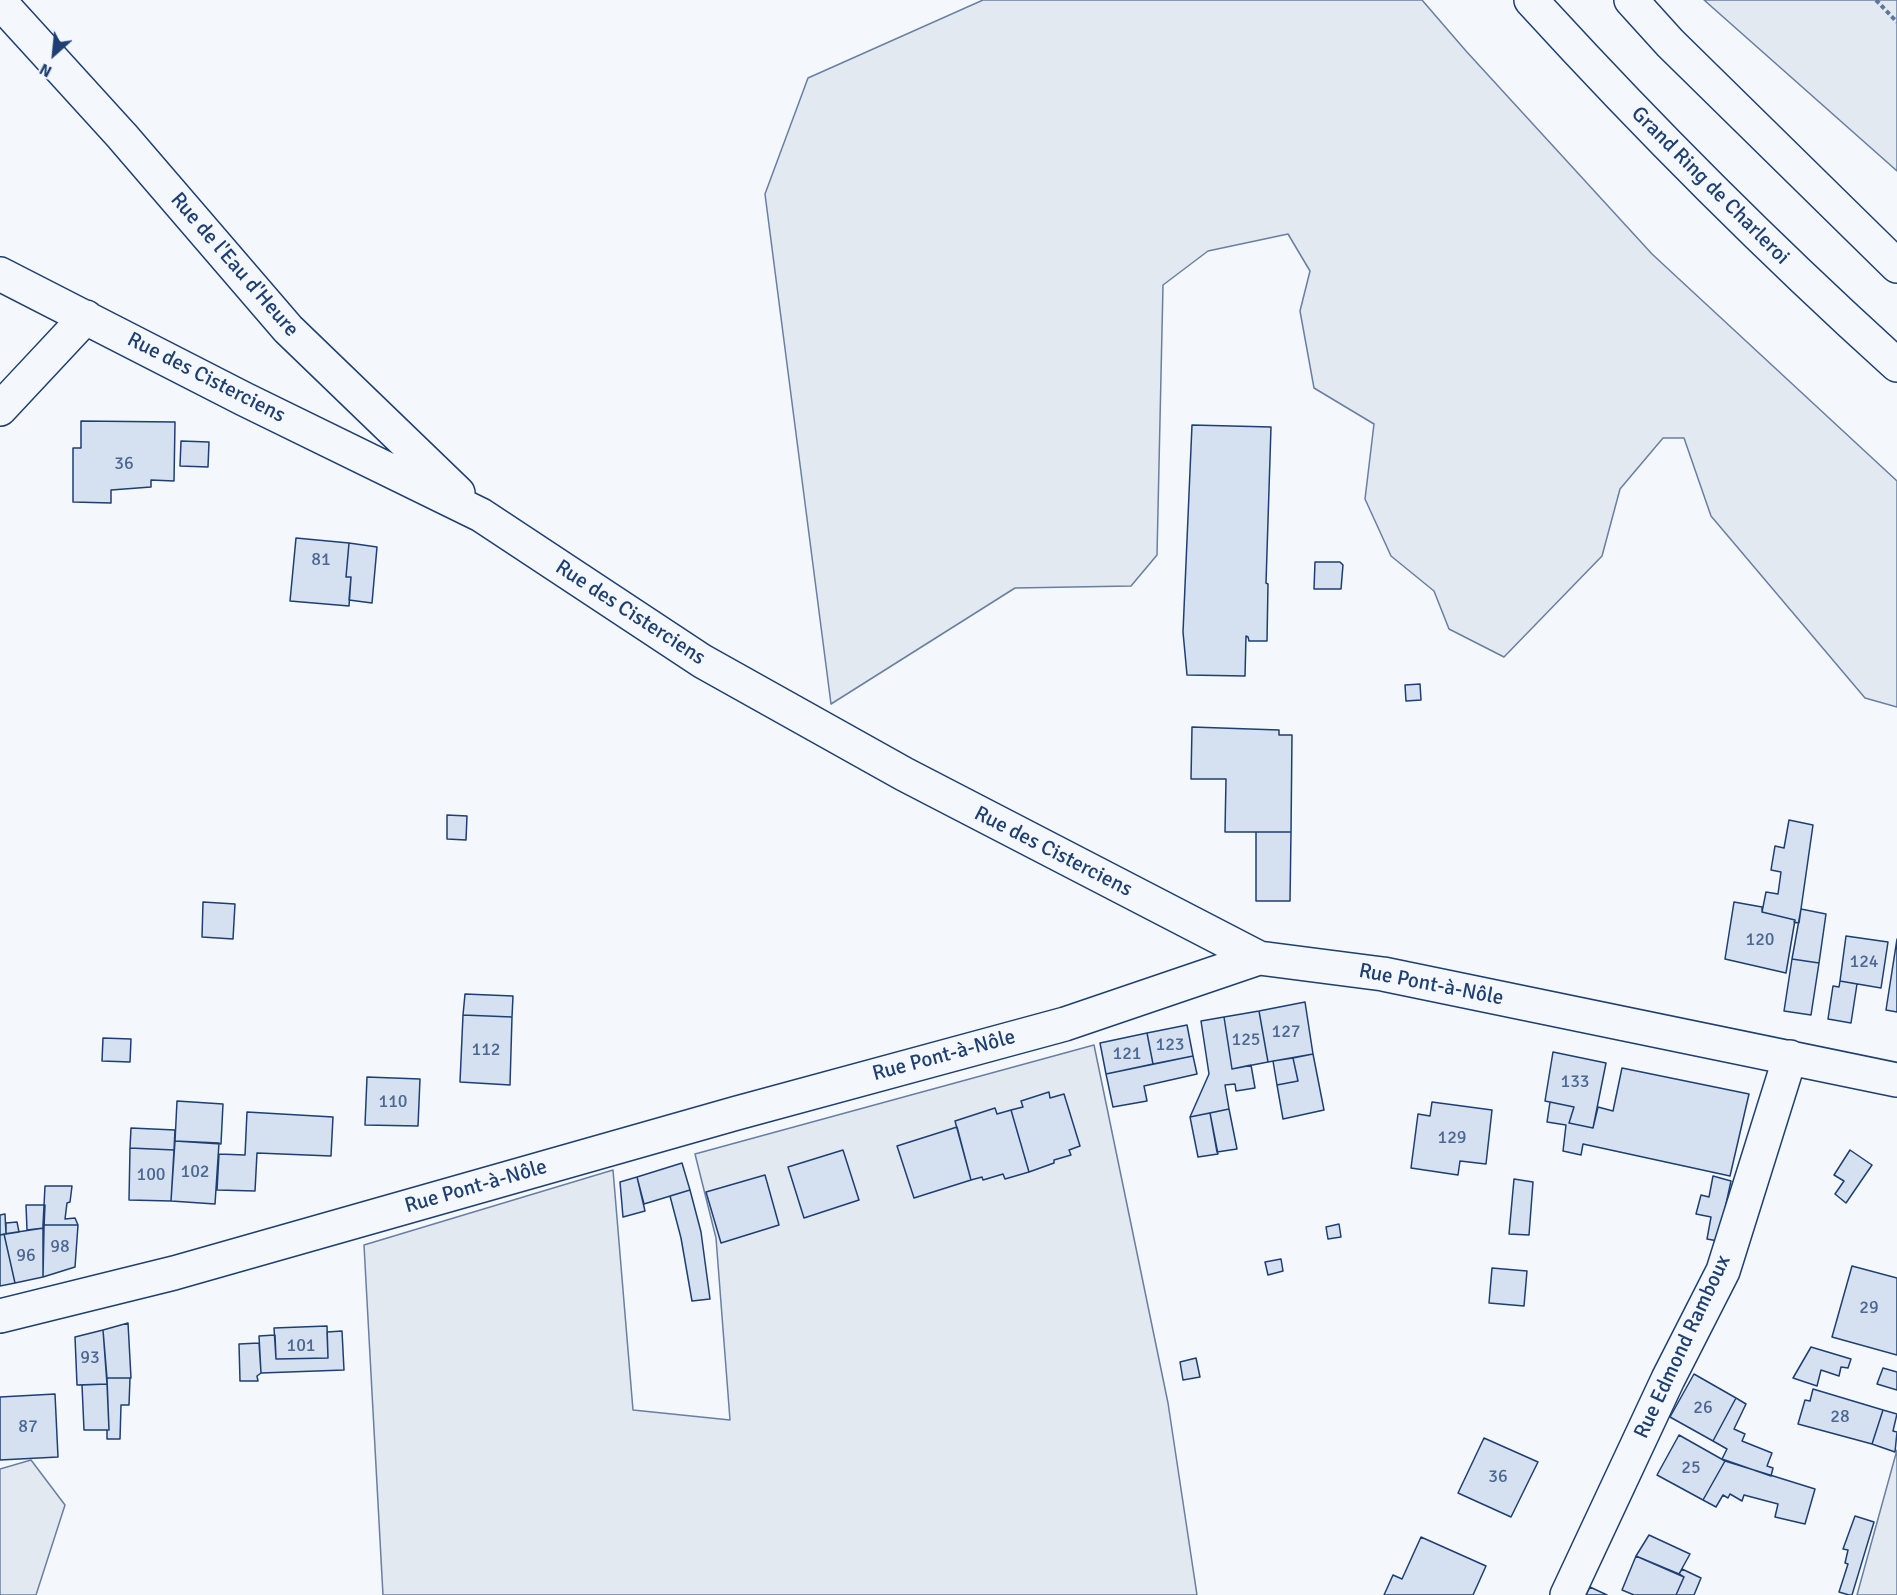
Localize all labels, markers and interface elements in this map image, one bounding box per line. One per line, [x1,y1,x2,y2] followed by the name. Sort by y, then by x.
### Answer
[24,24,84,84] north arrow
[36,59,55,81] text: N
[1626,102,1794,270] street label: Grand Ring de Charleroi
[165,188,303,342] street label: Rue de l'Eau d'Heure
[123,327,289,429] street label: Rue des Cisterciens
[114,453,134,475] house number: 36
[311,549,331,571] house number: 81
[550,555,710,671] street label: Rue des Cisterciens
[970,801,1136,903] street label: Rue des Cisterciens
[1745,929,1775,951] house number: 120
[1849,951,1879,973] house number: 124
[1357,959,1505,1011] street label: Rue Pont-à-Nôle
[1271,1021,1301,1043] house number: 127
[870,1025,1018,1087] street label: Rue Pont-à-Nôle
[1231,1029,1261,1051] house number: 125
[1155,1034,1185,1056] house number: 123
[471,1039,501,1061] house number: 112
[1112,1043,1142,1065] house number: 121
[1560,1071,1590,1093] house number: 133
[378,1091,408,1113] house number: 110
[1437,1127,1467,1149] house number: 129
[402,1155,550,1219] street label: Rue Pont-à-Nôle
[180,1161,210,1183] house number: 102
[136,1164,166,1186] house number: 100
[50,1236,70,1258] house number: 98
[16,1245,36,1267] house number: 96
[1629,1251,1737,1443] street label: Rue Edmond Ramboux
[1859,1297,1879,1319] house number: 29
[286,1335,316,1357] house number: 101
[80,1347,100,1369] house number: 93
[1693,1397,1713,1419] house number: 26
[1830,1406,1850,1428] house number: 28
[18,1416,38,1438] house number: 87
[1681,1457,1701,1479] house number: 25
[1488,1466,1508,1488] house number: 36

